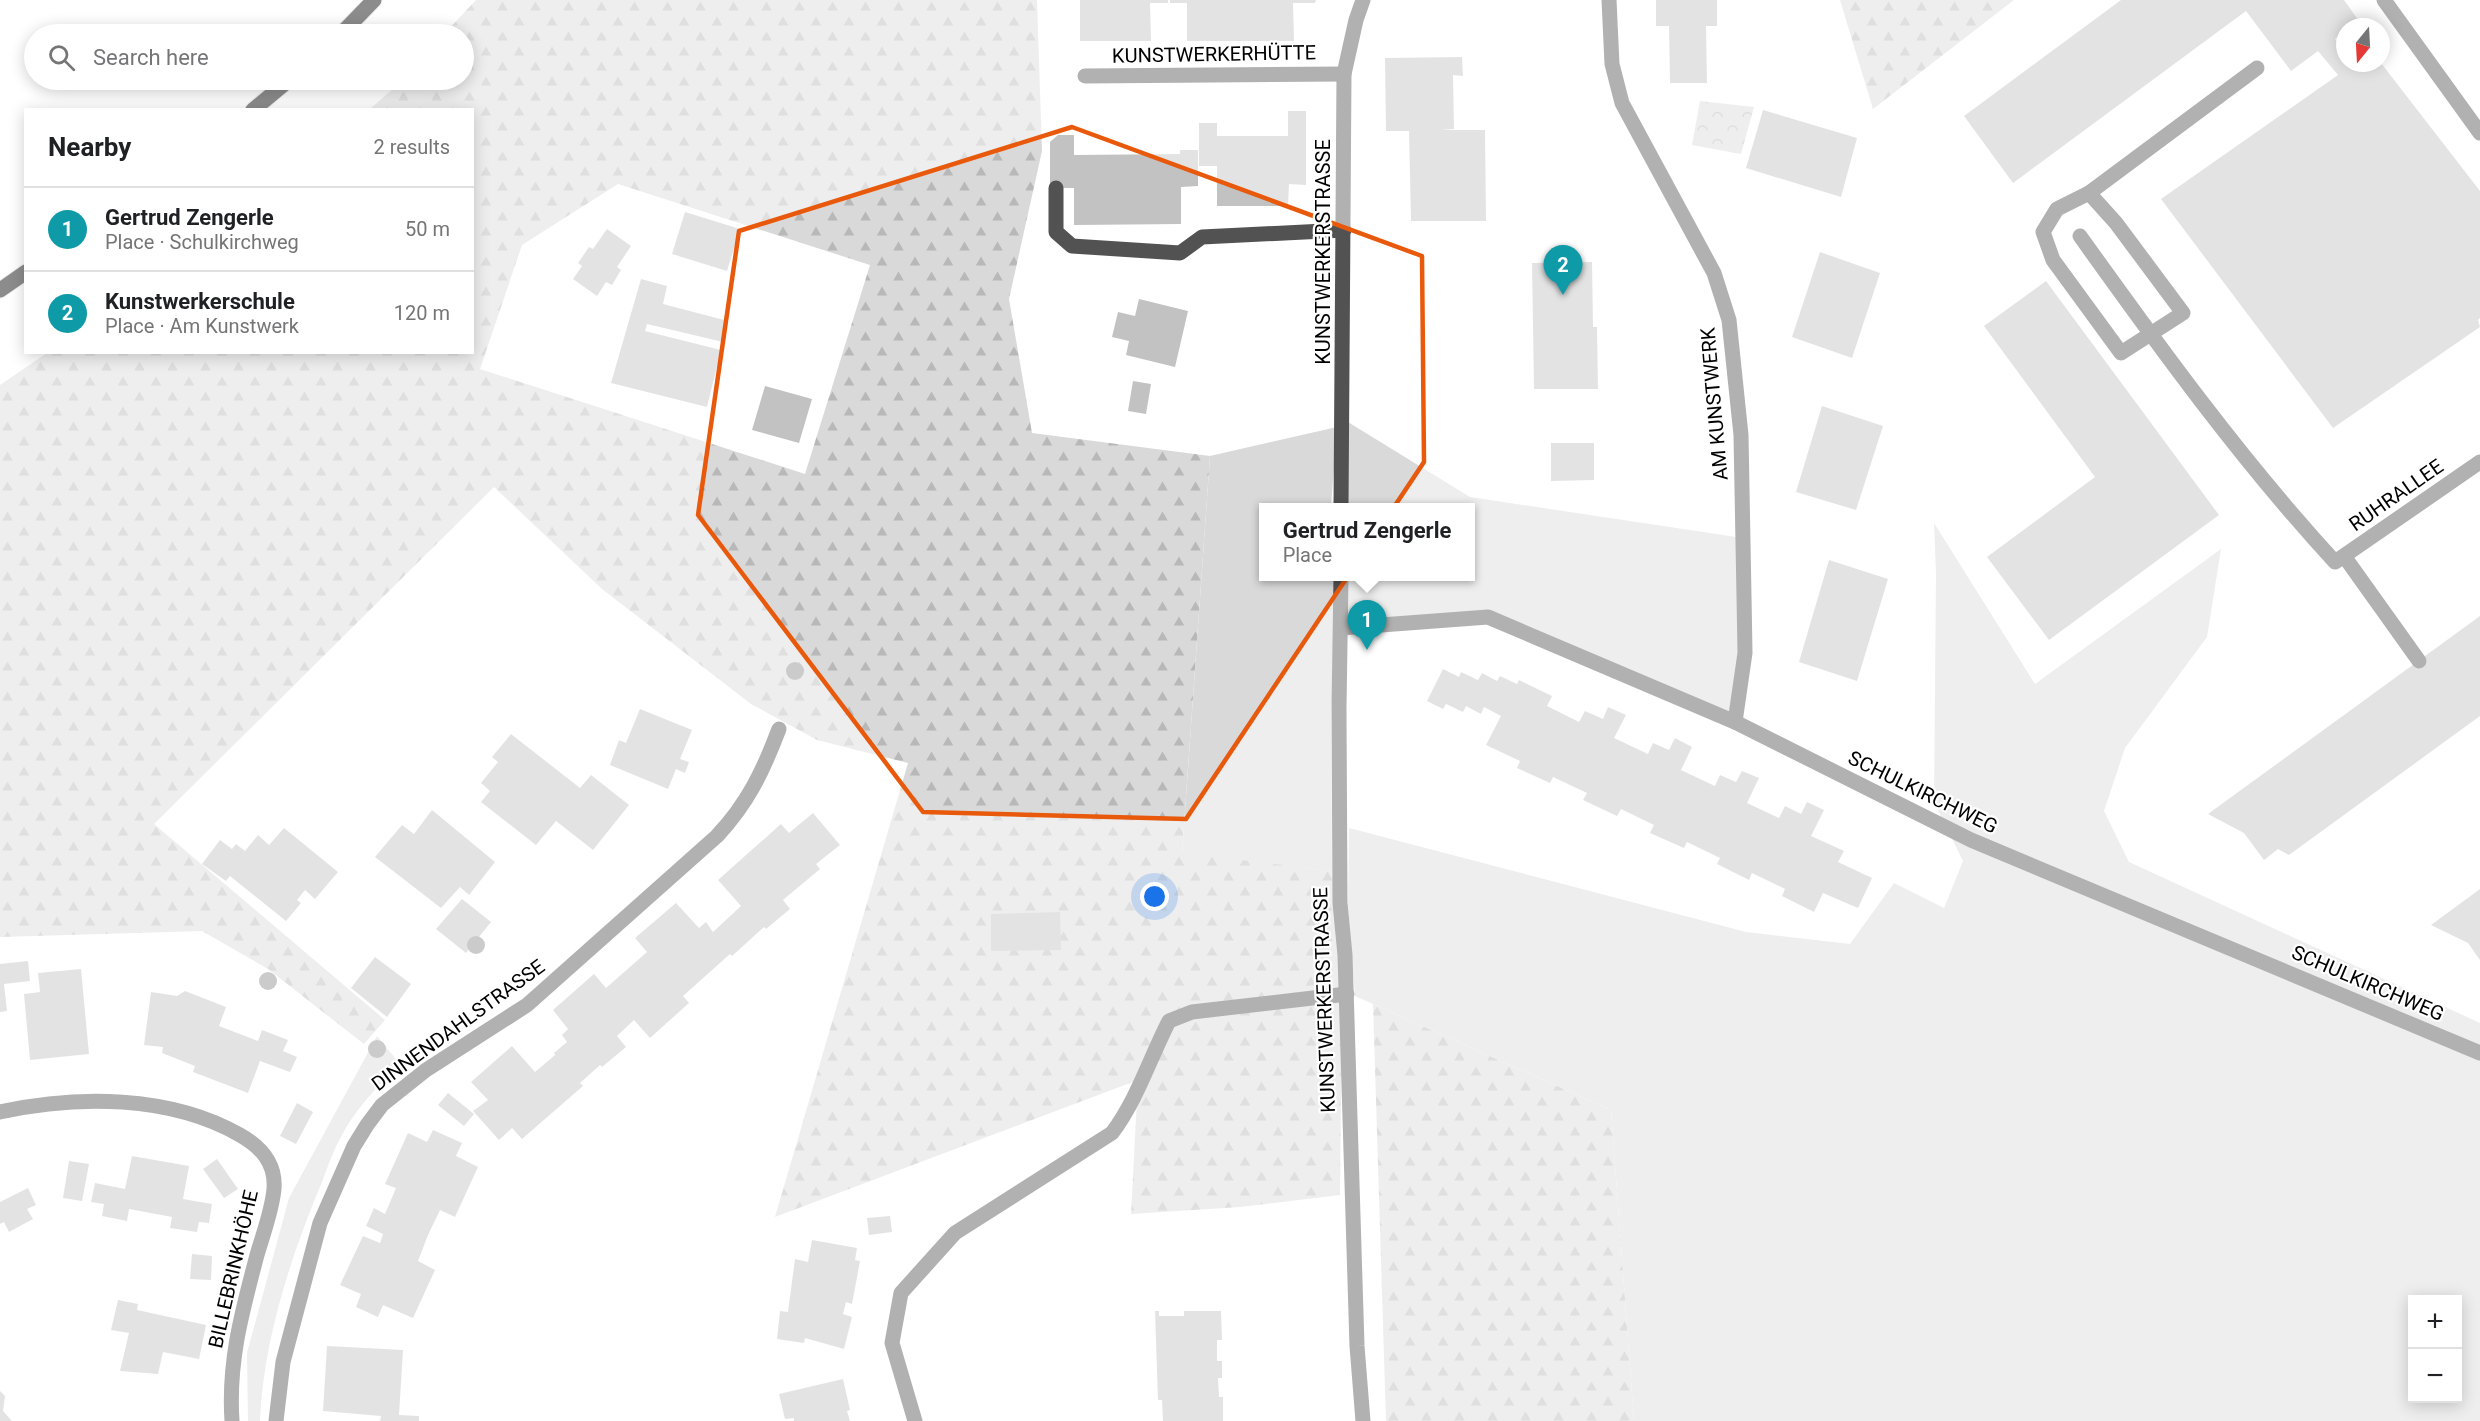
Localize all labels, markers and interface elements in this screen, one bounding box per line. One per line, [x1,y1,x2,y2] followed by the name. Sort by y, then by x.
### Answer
[2336,18,2390,72] north arrow
[24,24,474,90] search box
[1112,40,1316,68] street label: KUNSTWERKERHÜTTE
[45,41,78,74] icon: search
[93,45,209,70] text: Search here
[48,132,131,162] text: Nearby
[374,135,450,159] text: 2 results
[1311,139,1335,365] street label: KUNSTWERKERSTRASSE
[105,205,274,230] text: Gertrud Zengerle
[62,217,73,241] text: 1
[405,217,450,241] text: 50 m
[105,230,299,254] text: Place · Schulkirchweg
[1544,246,1582,295] pin: 2
[105,289,295,314] text: Kunstwerkerschule
[62,301,73,325] text: 2
[394,301,450,325] text: 120 m
[105,314,299,338] text: Place · Am Kunstwerk
[1695,326,1733,481] street label: AM KUNSTWERK
[2344,454,2448,536] street label: RUHRALLEE
[1259,503,1475,581] popup
[1283,518,1451,543] text: Gertrud Zengerle
[1283,543,1332,567] text: Place
[1348,600,1386,650] pin: 1
[1844,745,2002,839] street label: SCHULKIRCHWEG
[1140,882,1169,911] your location
[1308,887,1340,1113] street label: KUNSTWERKERSTRASSE
[2288,940,2448,1026] street label: SCHULKIRCHWEG
[367,954,549,1096] street label: DINNENDAHLSTRASSE
[203,1188,263,1350] street label: BILLEBRINKHÖHE
[2408,1295,2462,1403] map controls
[2408,1295,2462,1349] button: +
[2408,1349,2462,1403] button: −

